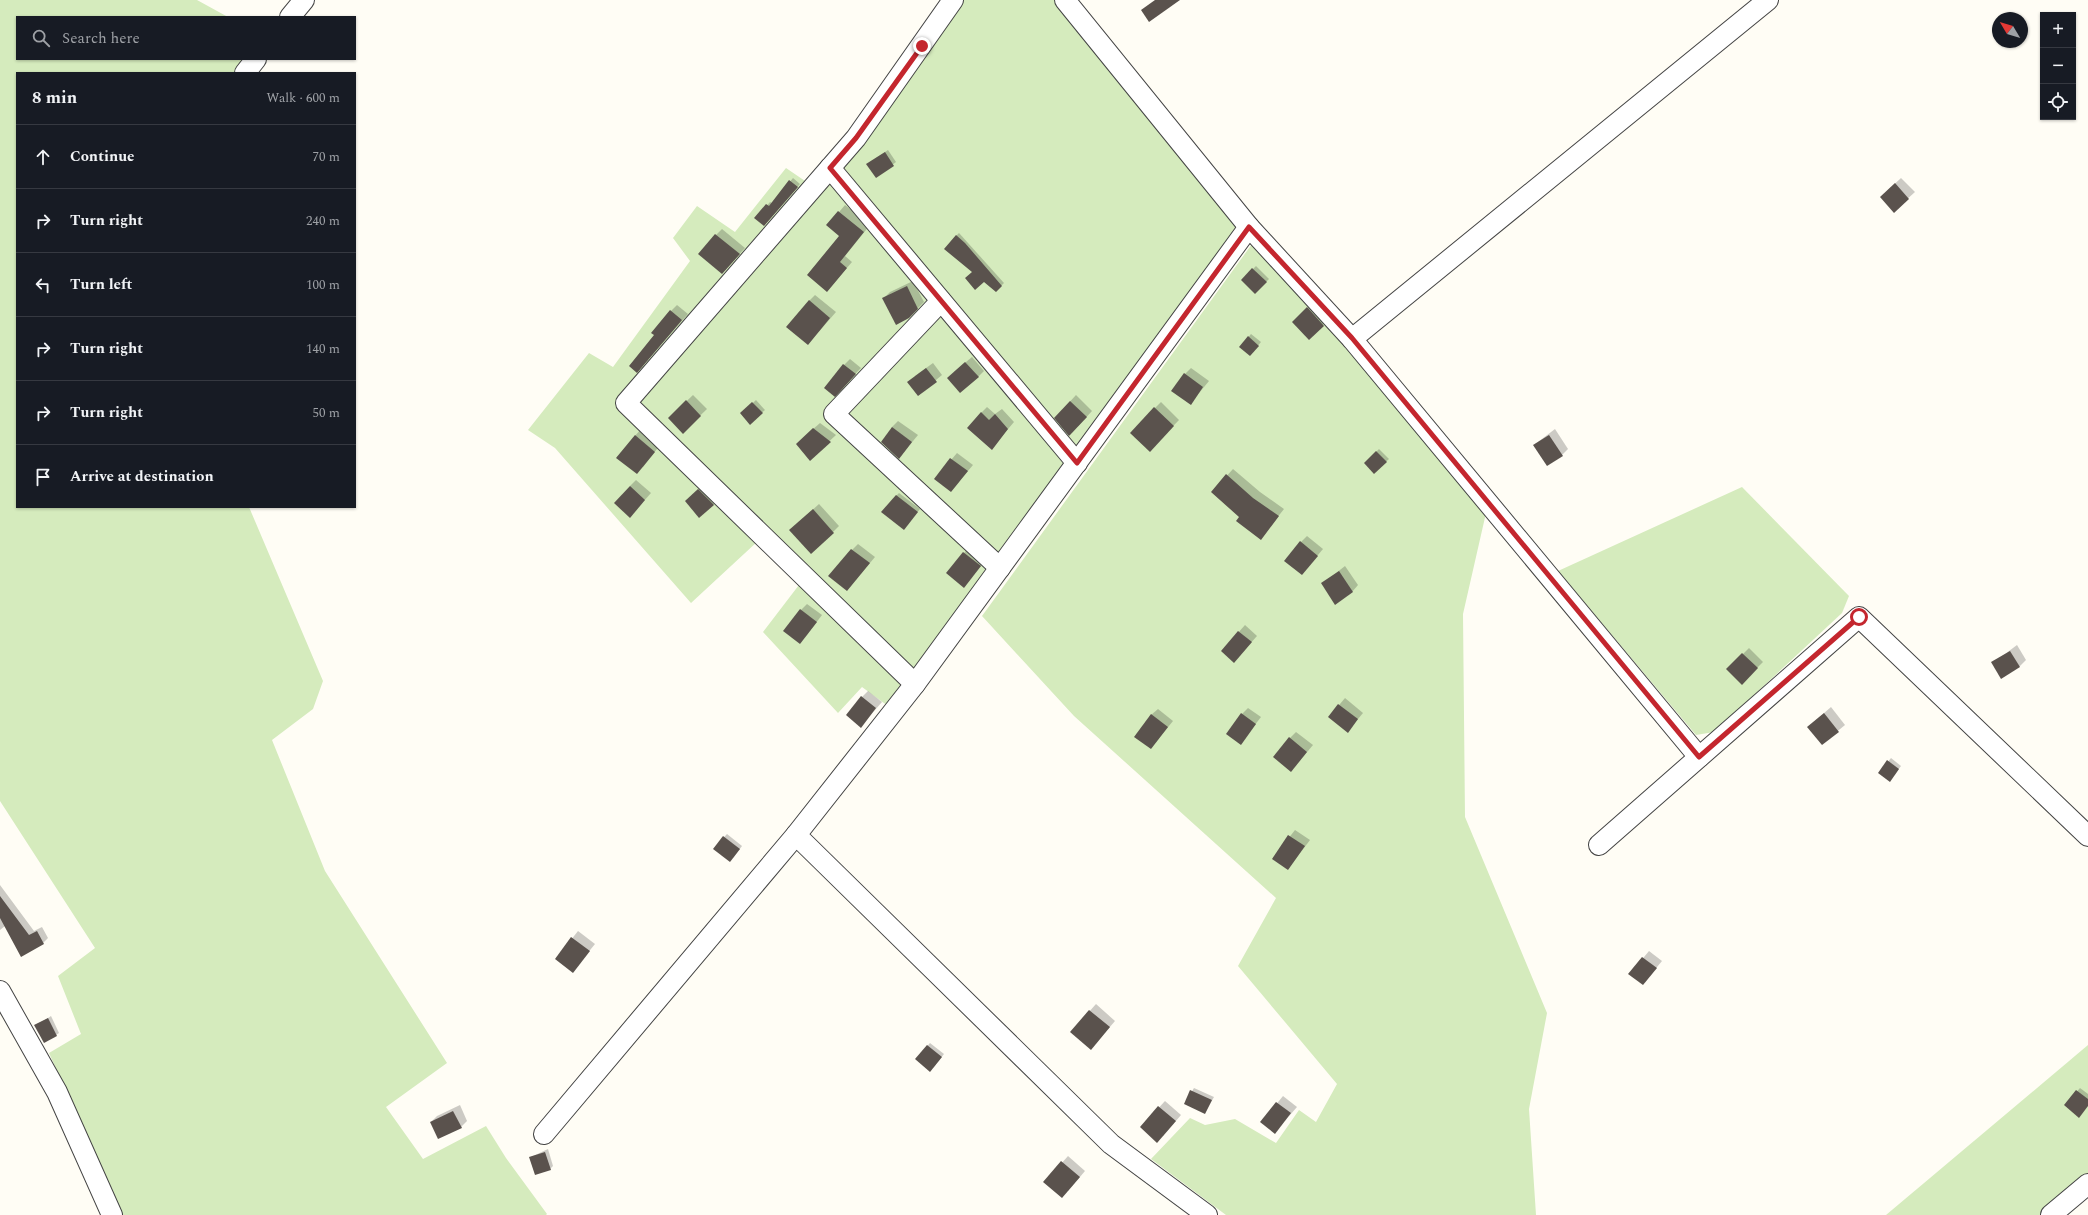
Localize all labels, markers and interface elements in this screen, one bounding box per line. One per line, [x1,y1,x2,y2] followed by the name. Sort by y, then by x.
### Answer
[1992,12,2028,48] north arrow
[2040,12,2076,120] map controls
[2040,12,2076,48] button: +
[16,16,356,60] search box
[30,27,52,49] icon: search
[62,27,140,50] text: Search here
[913,37,931,55] route end
[2040,48,2076,84] button: −
[2040,84,2076,120] button: locate
[32,85,77,111] text: 8 min
[266,88,340,108] text: Walk · 600 m
[70,145,135,168] text: Continue
[32,146,54,168] icon: ahead
[313,147,340,167] text: 70 m
[70,209,143,232] text: Turn right
[32,210,54,232] icon: right
[306,211,340,231] text: 240 m
[70,273,132,296] text: Turn left
[32,274,54,296] icon: left
[306,275,340,295] text: 100 m
[70,337,143,360] text: Turn right
[32,338,54,360] icon: right
[306,339,340,359] text: 140 m
[70,401,143,424] text: Turn right
[32,402,54,424] icon: right
[313,403,340,423] text: 50 m
[70,465,214,488] text: Arrive at destination
[32,466,54,488] icon: arrive
[1850,608,1868,626] route start

